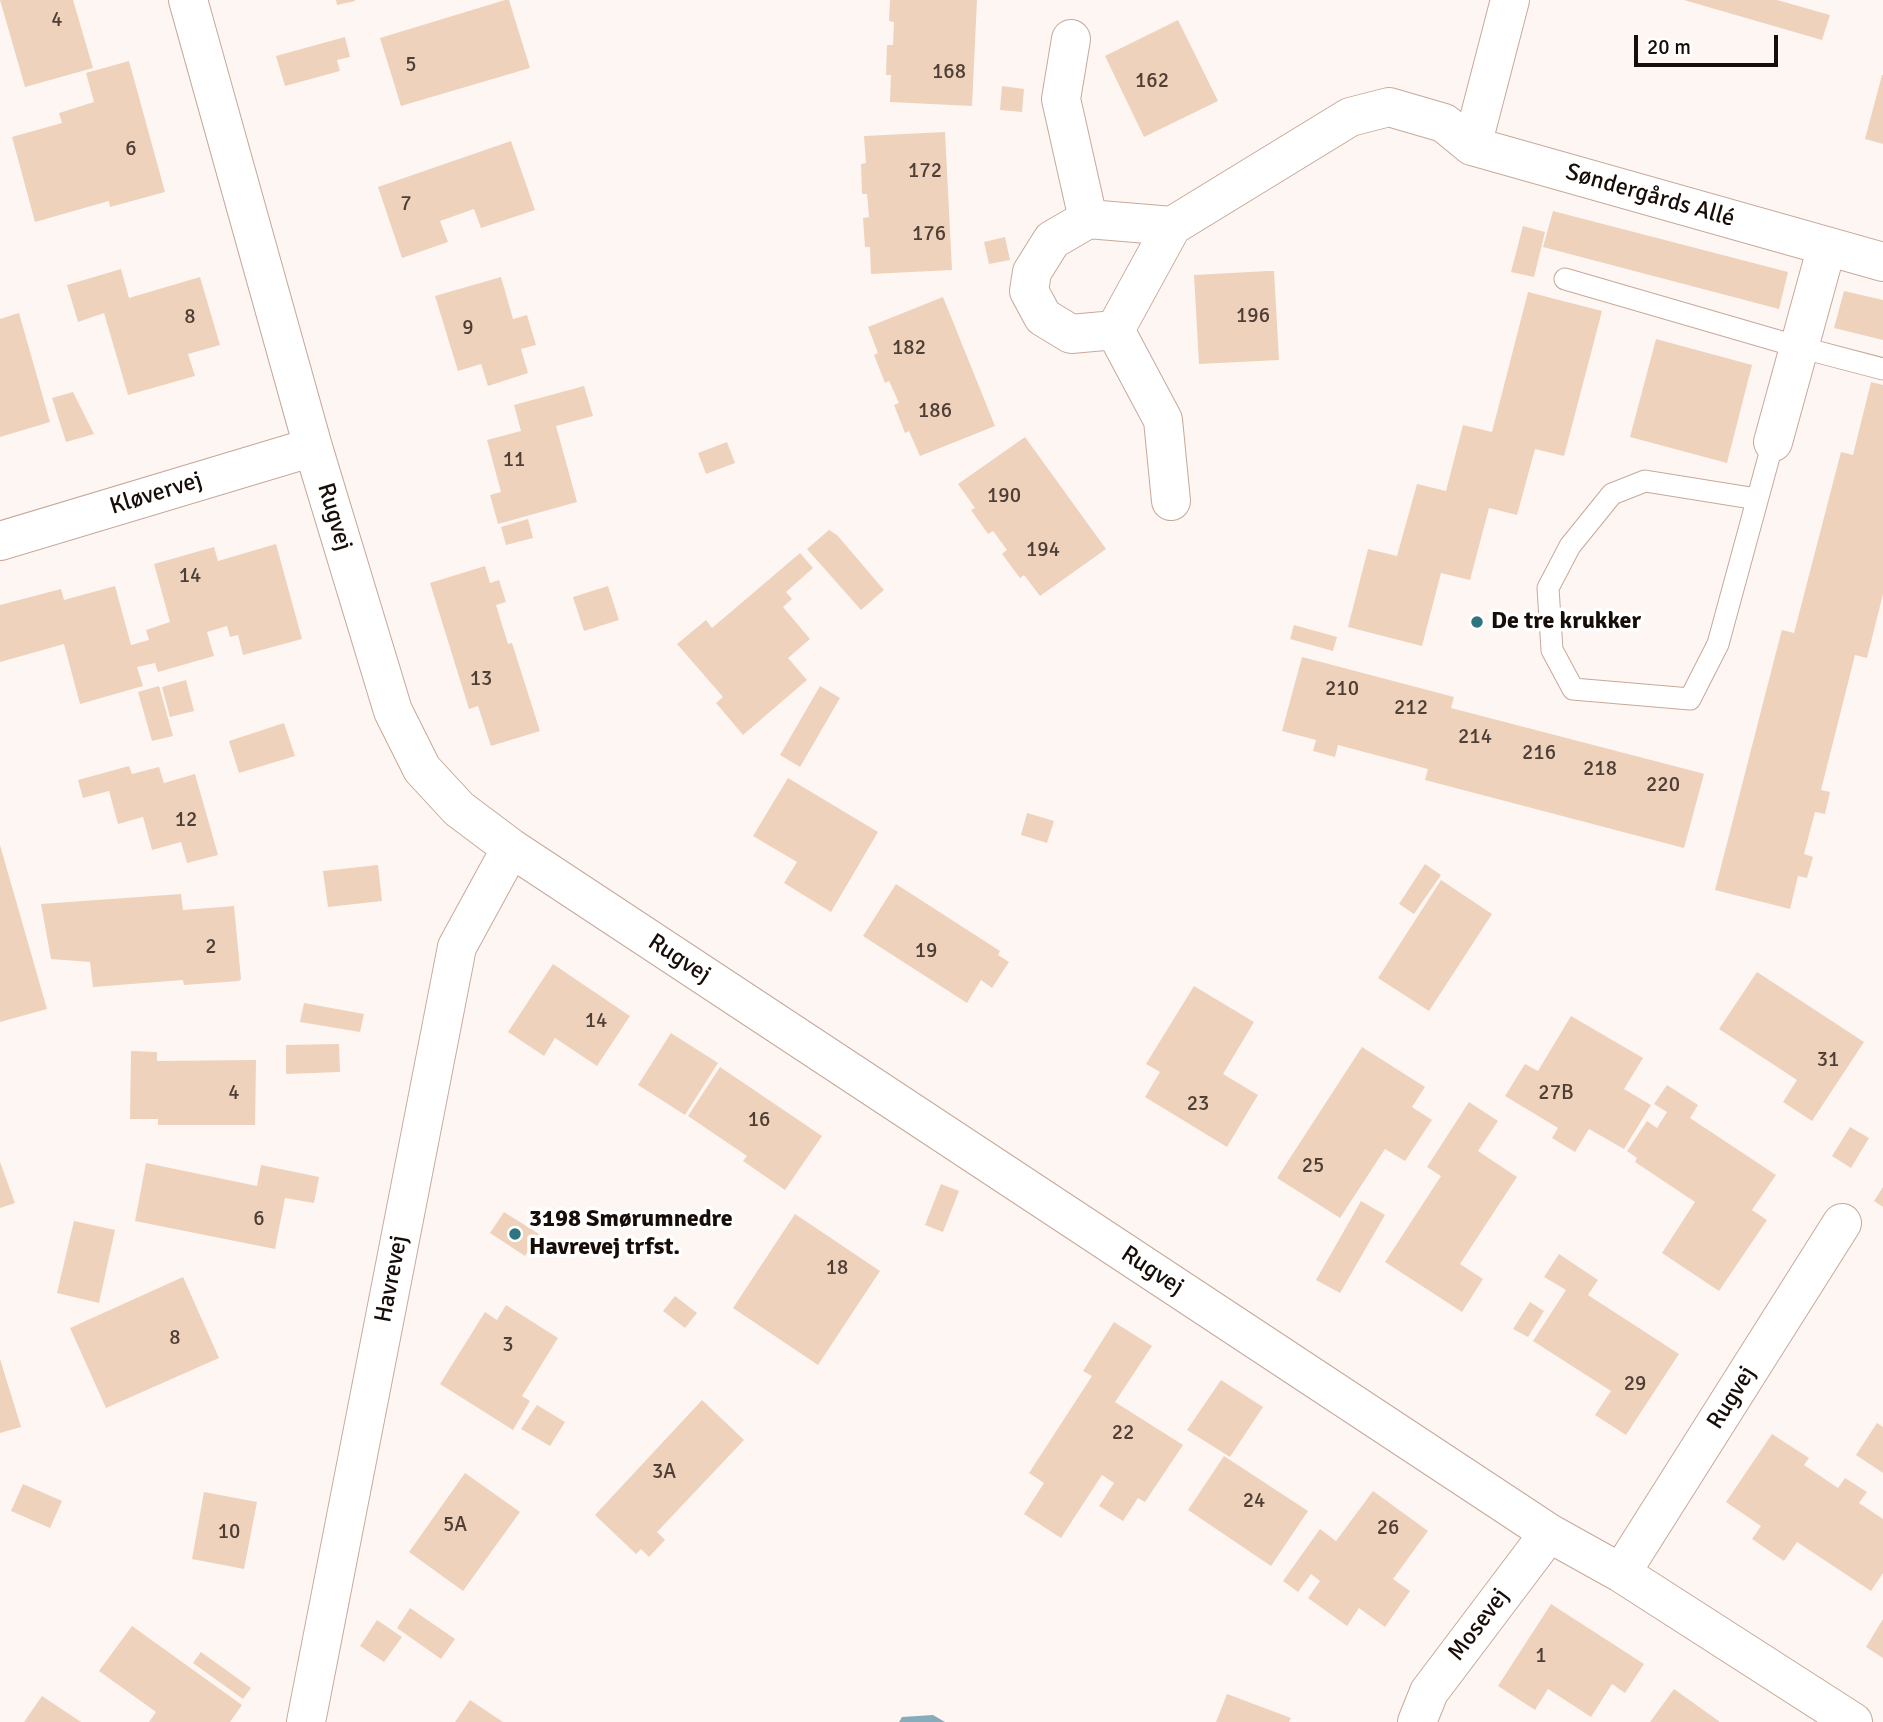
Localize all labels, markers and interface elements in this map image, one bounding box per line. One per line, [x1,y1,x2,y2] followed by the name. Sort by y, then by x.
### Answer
[51,7,63,33] house number: 4
[1638,21,1782,65] scale bar
[1647,34,1691,60] text: 20 m
[405,52,417,78] house number: 5
[932,59,966,85] house number: 168
[1135,68,1169,94] house number: 162
[125,136,137,162] house number: 6
[908,158,942,184] house number: 172
[1562,158,1738,234] street label: Søndergårds Allé
[400,191,412,217] house number: 7
[912,221,946,247] house number: 176
[1236,303,1270,329] house number: 196
[184,304,196,330] house number: 8
[462,315,474,341] house number: 9
[892,335,926,361] house number: 182
[918,398,952,424] house number: 186
[503,447,525,473] house number: 11
[106,466,206,522] street label: Kløvervej
[310,480,358,554] street label: Rugvej
[987,483,1021,509] house number: 190
[1026,537,1060,563] house number: 194
[179,563,201,589] house number: 14
[1491,608,1641,636] place label: De tre krukker
[1469,614,1485,630] marker: De tre krukker
[470,666,492,692] house number: 13
[1325,676,1359,702] house number: 210
[1394,695,1428,721] house number: 212
[1458,724,1492,750] house number: 214
[1522,740,1556,766] house number: 216
[1583,756,1617,782] house number: 218
[1646,772,1680,798] house number: 220
[175,807,197,833] house number: 12
[642,928,716,990] street label: Rugvej
[205,934,217,960] house number: 2
[915,938,937,964] house number: 19
[585,1008,607,1034] house number: 14
[1817,1047,1839,1073] house number: 31
[228,1080,240,1106] house number: 4
[1538,1080,1574,1106] house number: 27B
[1187,1091,1209,1117] house number: 23
[748,1107,770,1133] house number: 16
[1302,1153,1324,1179] house number: 25
[253,1206,265,1232] house number: 6
[529,1206,733,1262] place label: 3198 Smørumnedre Havrevej trfst.
[507,1226,523,1242] marker: 3198 Smørumnedre Havrevej trfst.
[369,1233,415,1325] street label: Havrevej
[1115,1240,1189,1302] street label: Rugvej
[826,1255,848,1281] house number: 18
[169,1325,181,1351] house number: 8
[502,1332,514,1358] house number: 3
[1702,1361,1762,1435] street label: Rugvej
[1624,1371,1646,1397] house number: 29
[1112,1420,1134,1446] house number: 22
[652,1459,676,1485] house number: 3A
[1243,1488,1265,1514] house number: 24
[443,1512,467,1538] house number: 5A
[1377,1515,1399,1541] house number: 26
[218,1519,240,1545] house number: 10
[1442,1583,1516,1667] street label: Mosevej
[1535,1643,1547,1669] house number: 1

